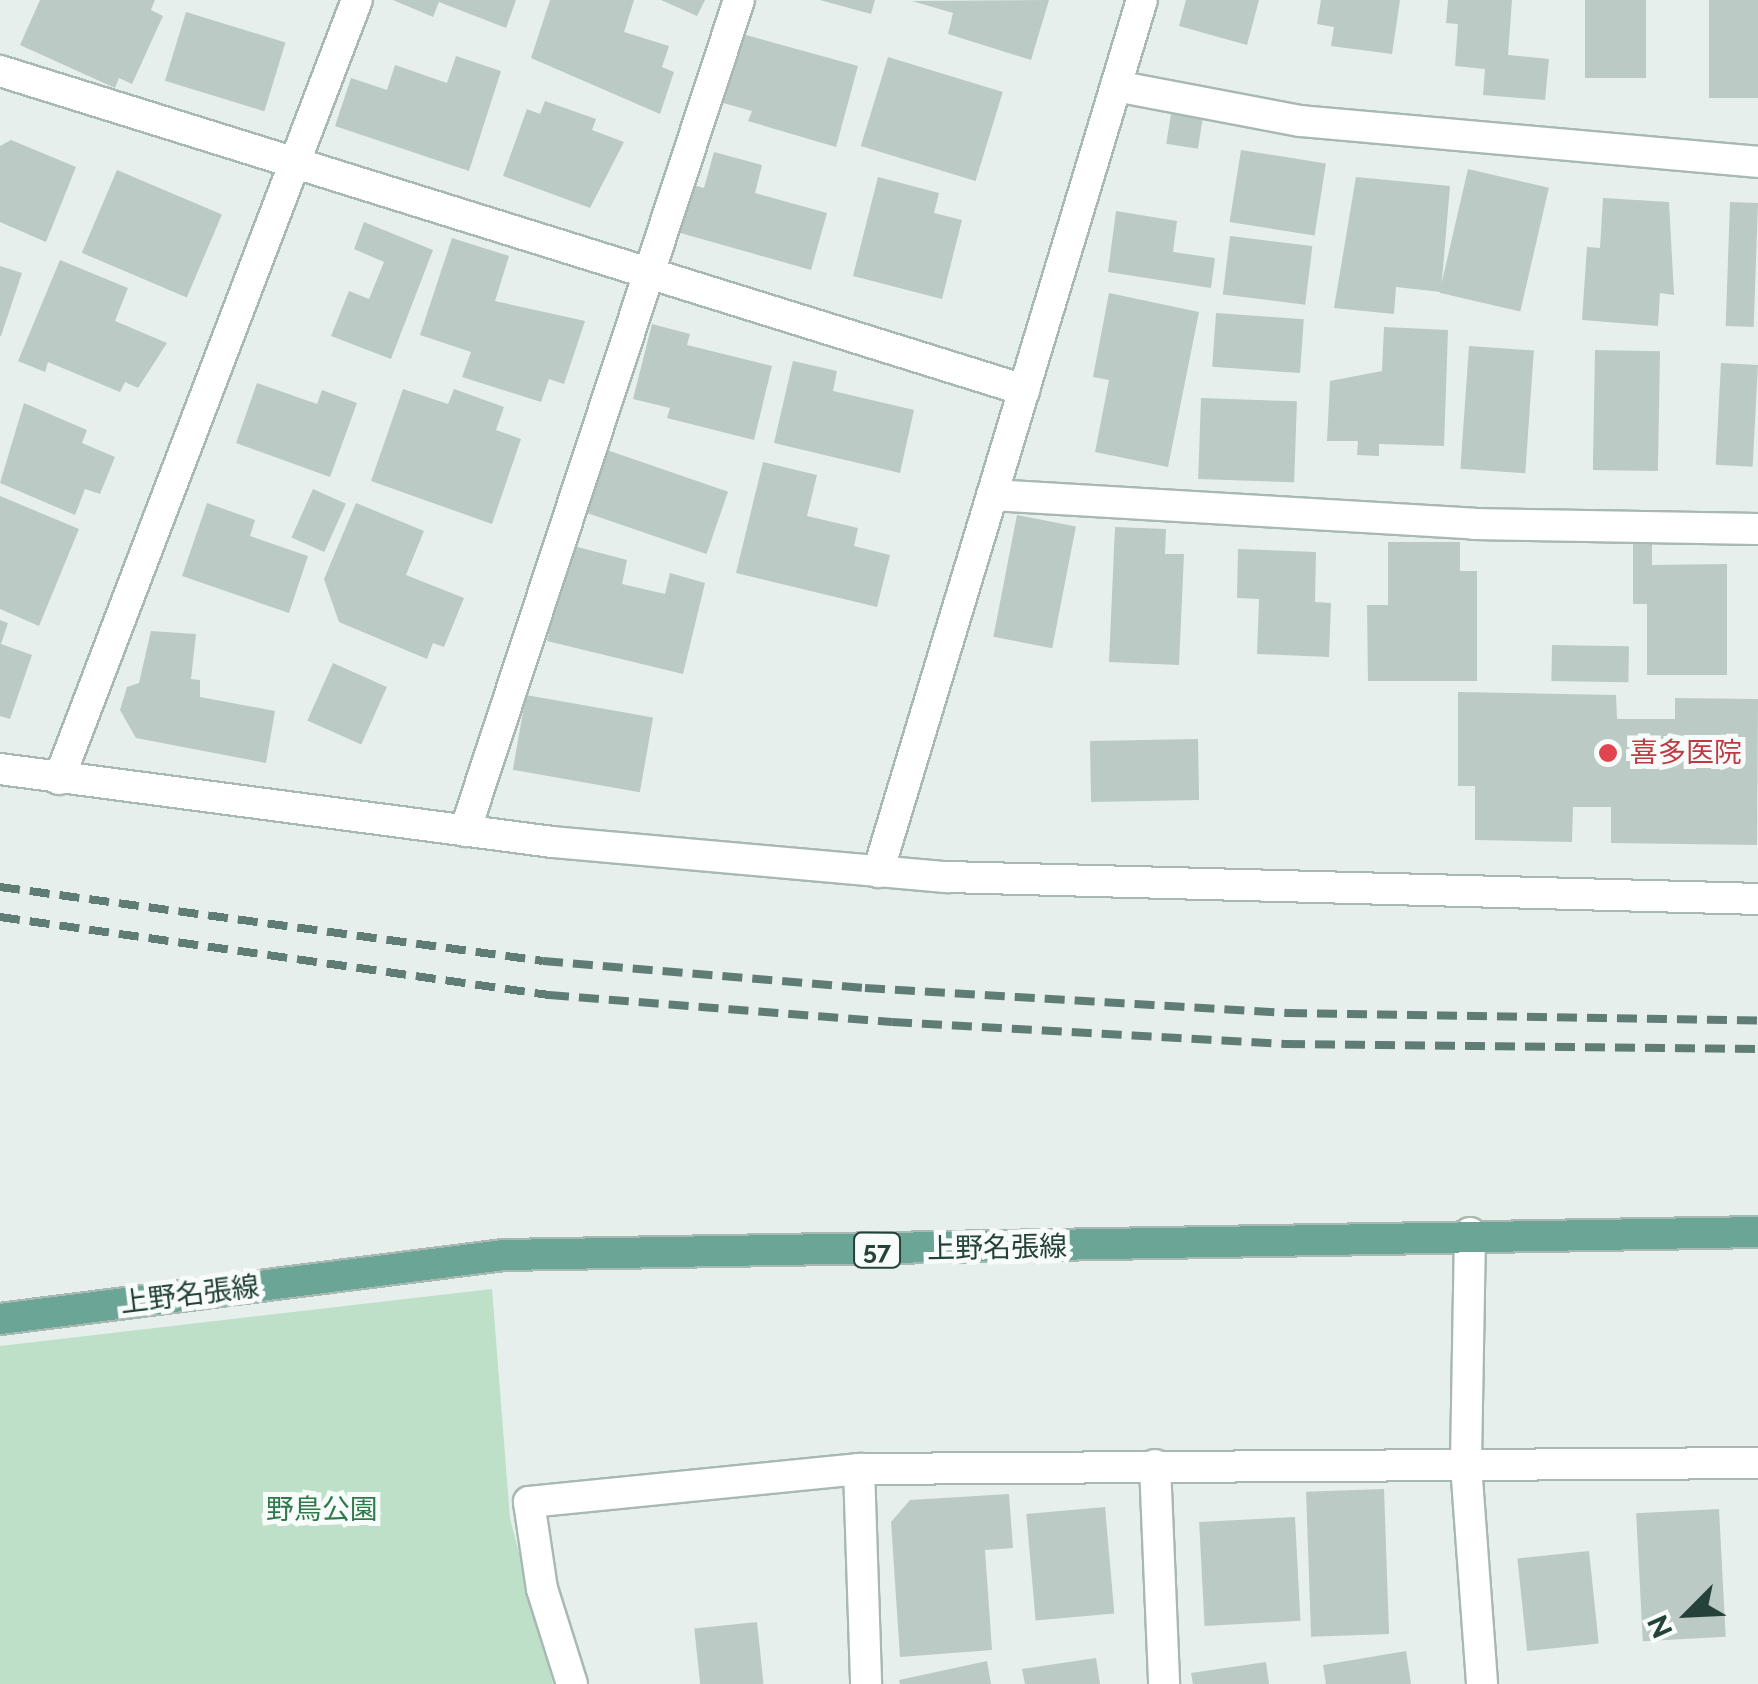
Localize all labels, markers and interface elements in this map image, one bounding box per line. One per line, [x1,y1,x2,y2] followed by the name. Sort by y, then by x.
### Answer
[1630,736,1742,770] place label: 喜多医院
[1595,740,1621,766] marker: 喜多医院
[852,1230,902,1270] road number: 57
[927,1230,1067,1266] street label: 上野名張線
[118,1270,262,1320] street label: 上野名張線
[266,1493,378,1527] park label: 野鳥公園
[1638,1564,1738,1664] north arrow
[1641,1610,1680,1643] text: N

